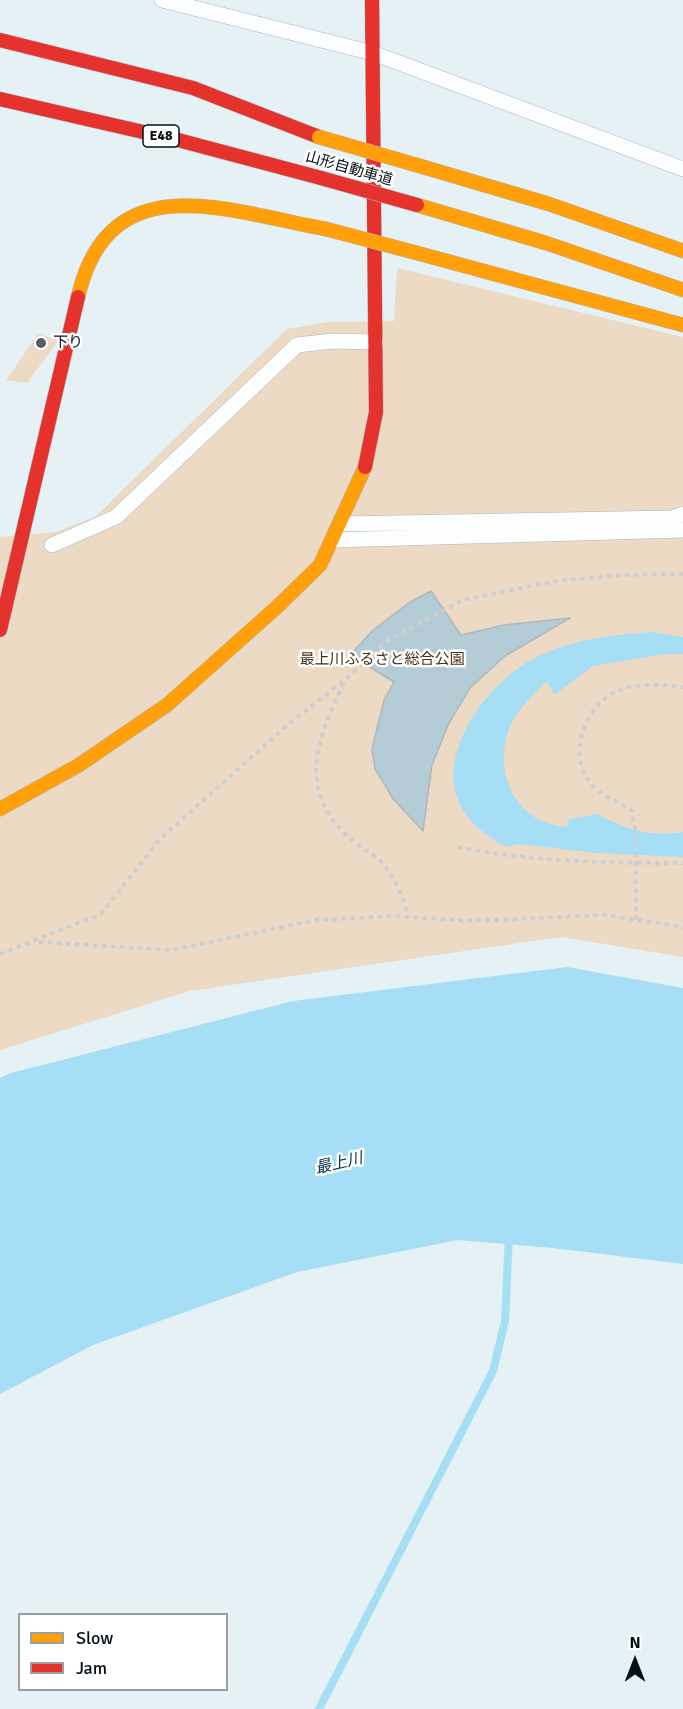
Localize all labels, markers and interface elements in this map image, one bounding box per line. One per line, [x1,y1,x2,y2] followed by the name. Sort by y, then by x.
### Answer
[143,125,179,147] road number: E48
[303,148,395,190] street label: 山形自動車道
[53,334,83,352] place label: 下り
[34,336,48,350] marker: 下り
[300,651,464,669] park label: 最上川ふるさと総合公園
[313,1149,365,1179] water label: 最上川
[18,1613,228,1691] legend
[76,1627,113,1649] text: Slow
[605,1631,665,1691] north arrow
[629,1633,641,1653] text: N
[76,1657,107,1679] text: Jam

